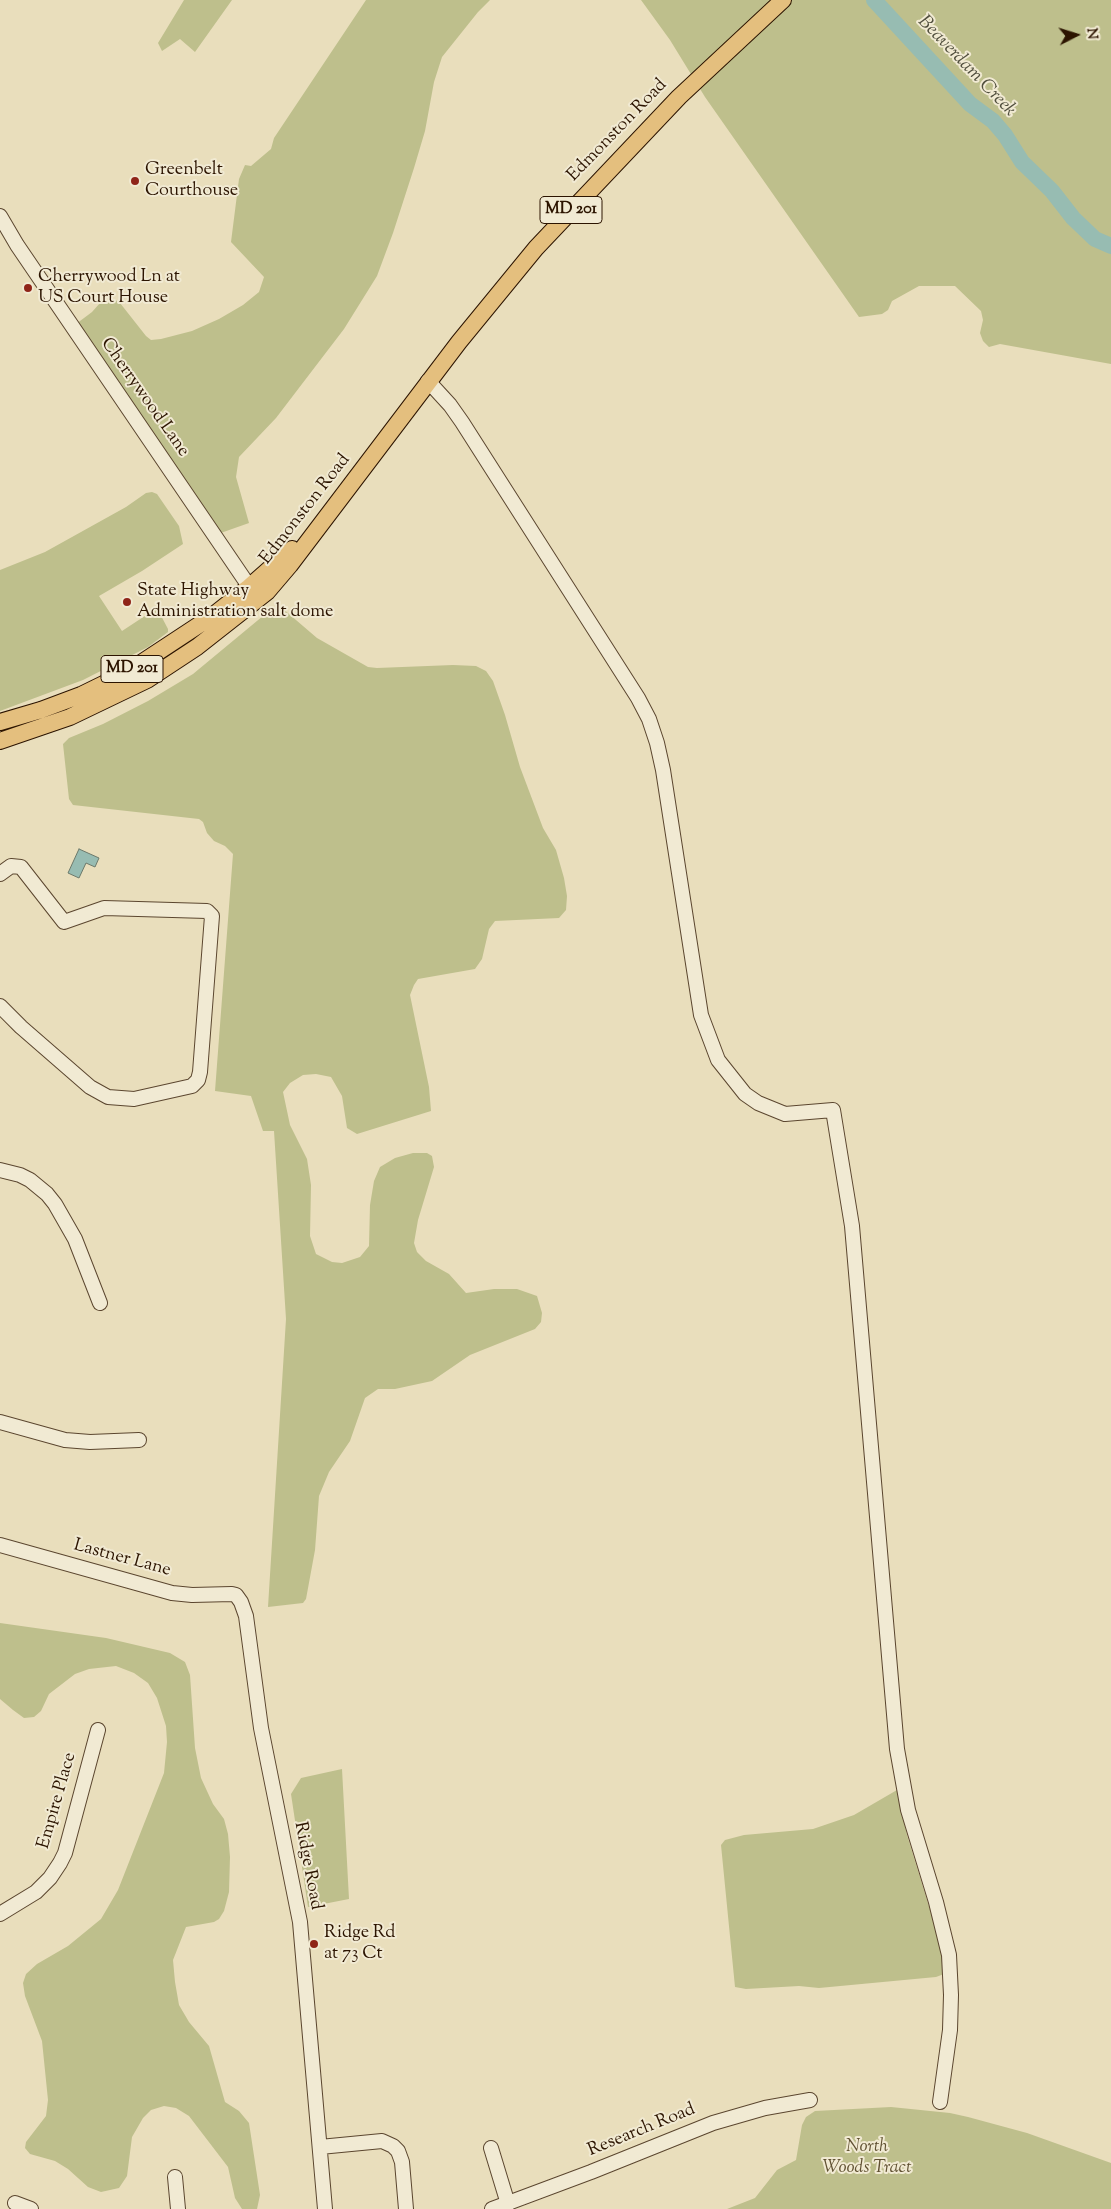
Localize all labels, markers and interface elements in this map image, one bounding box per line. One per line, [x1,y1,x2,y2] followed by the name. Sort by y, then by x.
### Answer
[1051,10,1101,60] north arrow
[912,12,1020,122] water label: Beaverdam Creek
[1080,27,1101,40] text: N
[564,75,672,187] street label: Edmonston Road
[145,160,238,202] place label: Greenbelt Courthouse
[129,175,141,187] marker: Greenbelt Courthouse
[540,196,602,224] road number: MD 201
[38,267,180,310] place label: Cherrywood Ln at US Court House
[22,282,34,294] marker: Cherrywood Ln at US Court House
[95,334,193,462] street label: Cherrywood Lane
[256,450,356,570] street label: Edmonston Road
[137,581,333,624] place label: State Highway Administration salt dome
[121,596,133,608] marker: State Highway Administration salt dome
[101,656,163,682] road number: MD 201
[71,1536,173,1582] street label: Lastner Lane
[34,1750,82,1852] street label: Empire Place
[288,1820,326,1912] street label: Ridge Road
[324,1923,395,1966] place label: Ridge Rd at 73 Ct
[308,1938,320,1950] marker: Ridge Rd at 73 Ct
[585,2100,699,2162] street label: Research Road
[822,2137,912,2180] park label: North Woods Tract

